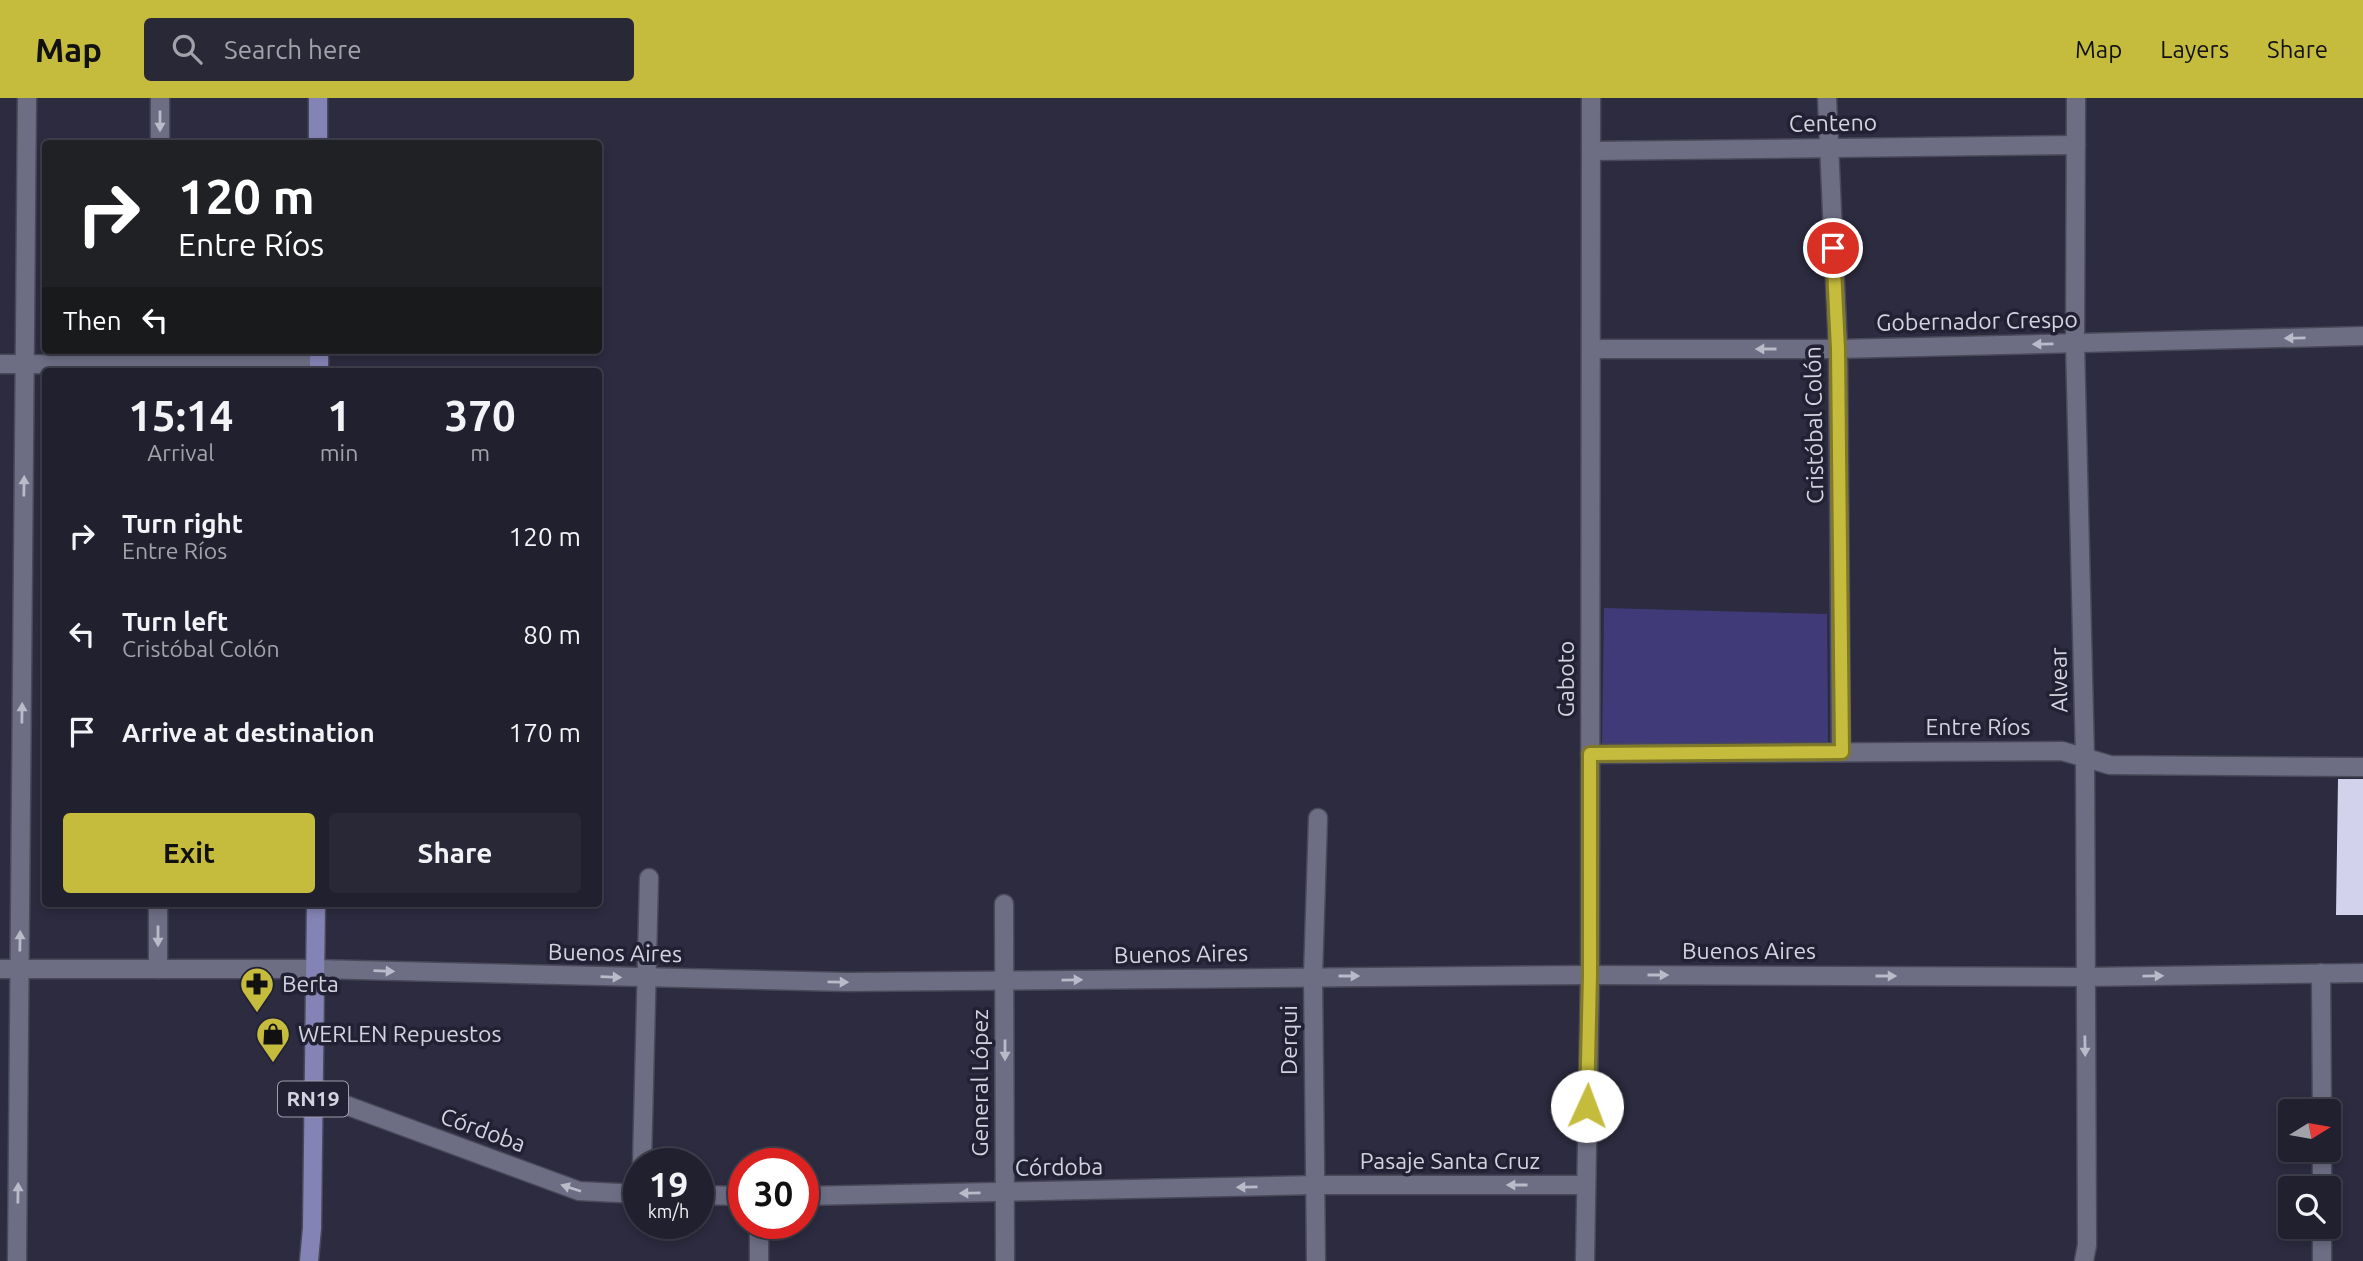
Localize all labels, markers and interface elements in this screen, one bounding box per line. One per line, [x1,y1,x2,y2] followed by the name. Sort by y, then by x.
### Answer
[144,18,634,81] search box
[168,30,206,68] icon: search
[35,31,102,68] text: Map
[224,35,362,64] text: Search here
[2075,36,2122,63] text: Map
[2160,36,2229,63] text: Layers
[2267,36,2328,63] text: Share
[1789,109,1877,136] street label: Centeno
[154,110,166,132] one-way arrow
[63,168,154,259] icon: right
[178,168,315,223] text: 120 m
[1803,218,1863,278] pin
[178,226,324,262] text: Entre Ríos
[1814,229,1852,267] icon: arrive
[136,301,174,339] icon: left
[63,306,122,335] text: Then
[1876,306,2078,335] street label: Gobernador Crespo
[2284,332,2306,344] one-way arrow
[2032,338,2054,350] one-way arrow
[1755,343,1777,355] one-way arrow
[1800,346,1827,504] street label: Cristóbal Colón
[128,392,233,439] text: 15:14
[327,392,351,439] text: 1
[445,392,516,439] text: 370
[147,440,214,465] text: Arrival
[320,440,358,465] text: min
[470,440,490,465] text: m
[18,475,30,497] one-way arrow
[122,509,243,538] text: Turn right
[63,517,101,555] icon: right
[509,522,581,551] text: 120 m
[122,538,227,563] text: Entre Ríos
[122,607,228,636] text: Turn left
[63,615,101,653] icon: left
[523,620,581,649] text: 80 m
[122,636,280,661] text: Cristóbal Colón
[1553,641,1578,717] street label: Gaboto
[2045,647,2072,713] street label: Alvear
[16,702,28,724] one-way arrow
[63,713,101,751] icon: arrive
[1925,714,2031,739] street label: Entre Ríos
[122,718,375,747] text: Arrive at destination
[509,718,581,747] text: 170 m
[63,813,315,893] button: Exit
[329,813,581,893] button: Share
[152,925,164,947] one-way arrow
[14,930,26,952] one-way arrow
[1682,938,1816,963] street label: Buenos Aires
[548,939,682,966] street label: Buenos Aires
[1114,940,1248,967] street label: Buenos Aires
[238,965,276,1014] pharmacy icon: Berta
[373,965,395,977] one-way arrow
[1648,969,1670,981] one-way arrow
[1338,970,1360,982] one-way arrow
[1875,970,1897,982] one-way arrow
[282,971,339,996] place label: Berta
[600,971,622,983] one-way arrow
[2142,971,2164,982] one-way arrow
[1062,975,1084,986] one-way arrow
[828,976,850,988] one-way arrow
[1276,1005,1301,1075] street label: Derqui
[967,1009,992,1157] street label: General López
[254,1015,292,1064] shop icon: WERLEN Repuestos
[298,1021,501,1046] place label: WERLEN Repuestos
[2079,1035,2091,1057] one-way arrow
[999,1039,1011,1061] one-way arrow
[1550,1069,1624,1143] position arrow
[278,1082,348,1116] road number: RN19
[2278,1099,2342,1162] north arrow
[2278,1099,2341,1239] map controls
[437,1103,529,1156] street label: Córdoba
[728,1148,819,1239] speed limit sign: 30
[1360,1148,1540,1173] street label: Pasaje Santa Cruz
[1015,1153,1103,1180] street label: Córdoba
[649,1164,688,1204] text: 19
[2278,1176,2341,1239] button: search
[1506,1179,1528,1191] one-way arrow
[1236,1181,1258,1193] one-way arrow
[12,1182,24,1204] one-way arrow
[561,1182,582,1193] one-way arrow
[959,1187,981,1199] one-way arrow
[648,1201,689,1221] text: km/h

